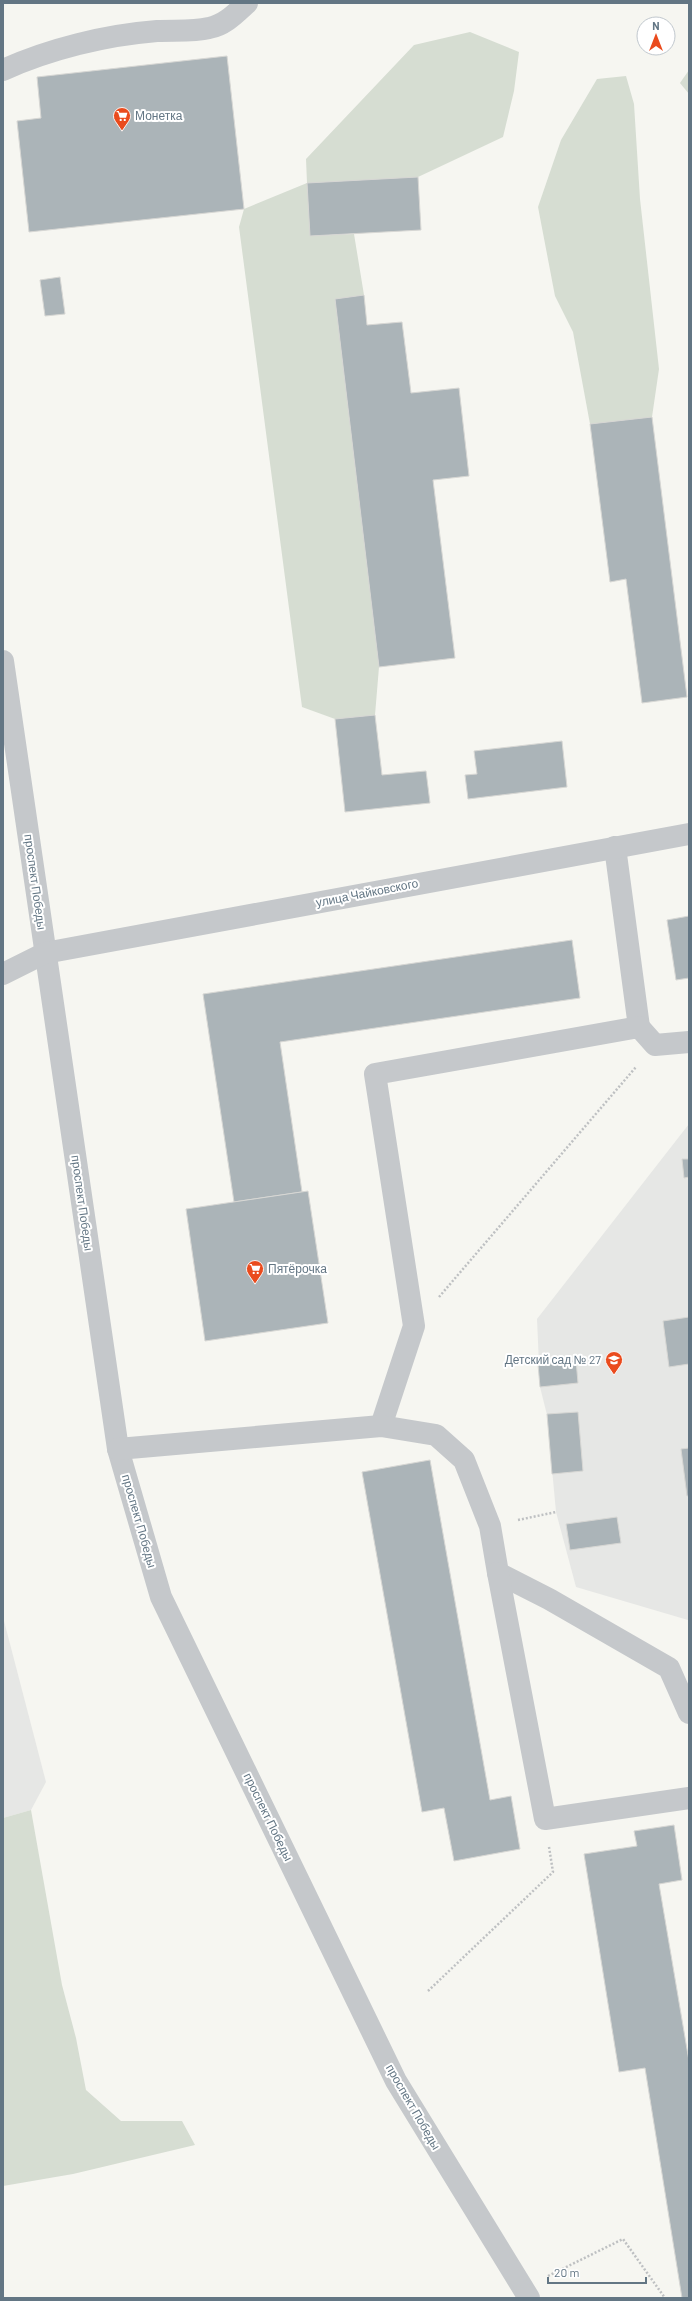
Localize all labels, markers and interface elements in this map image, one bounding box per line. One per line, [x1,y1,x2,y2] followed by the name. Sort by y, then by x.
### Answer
[636,16,676,56] north arrow
[652,19,660,32] text: N
[112,106,132,131] supermarket icon: Монетка
[135,108,183,122] place label: Монетка
[21,833,50,931] street label: проспект Победы
[314,875,420,910] street label: улица Чайковского
[68,1154,97,1252] street label: проспект Победы
[245,1259,265,1284] supermarket icon: Пятёрочка
[268,1261,327,1276] place label: Пятёрочка
[604,1350,624,1375] school or university icon: Детский сад № 27
[505,1352,601,1367] place label: Детский сад № 27
[119,1472,160,1569] street label: проспект Победы
[241,1770,296,1863] street label: проспект Победы
[383,2061,444,2152] street label: проспект Победы
[548,2259,646,2285] scale bar
[554,2265,580,2279] text: 20 m

